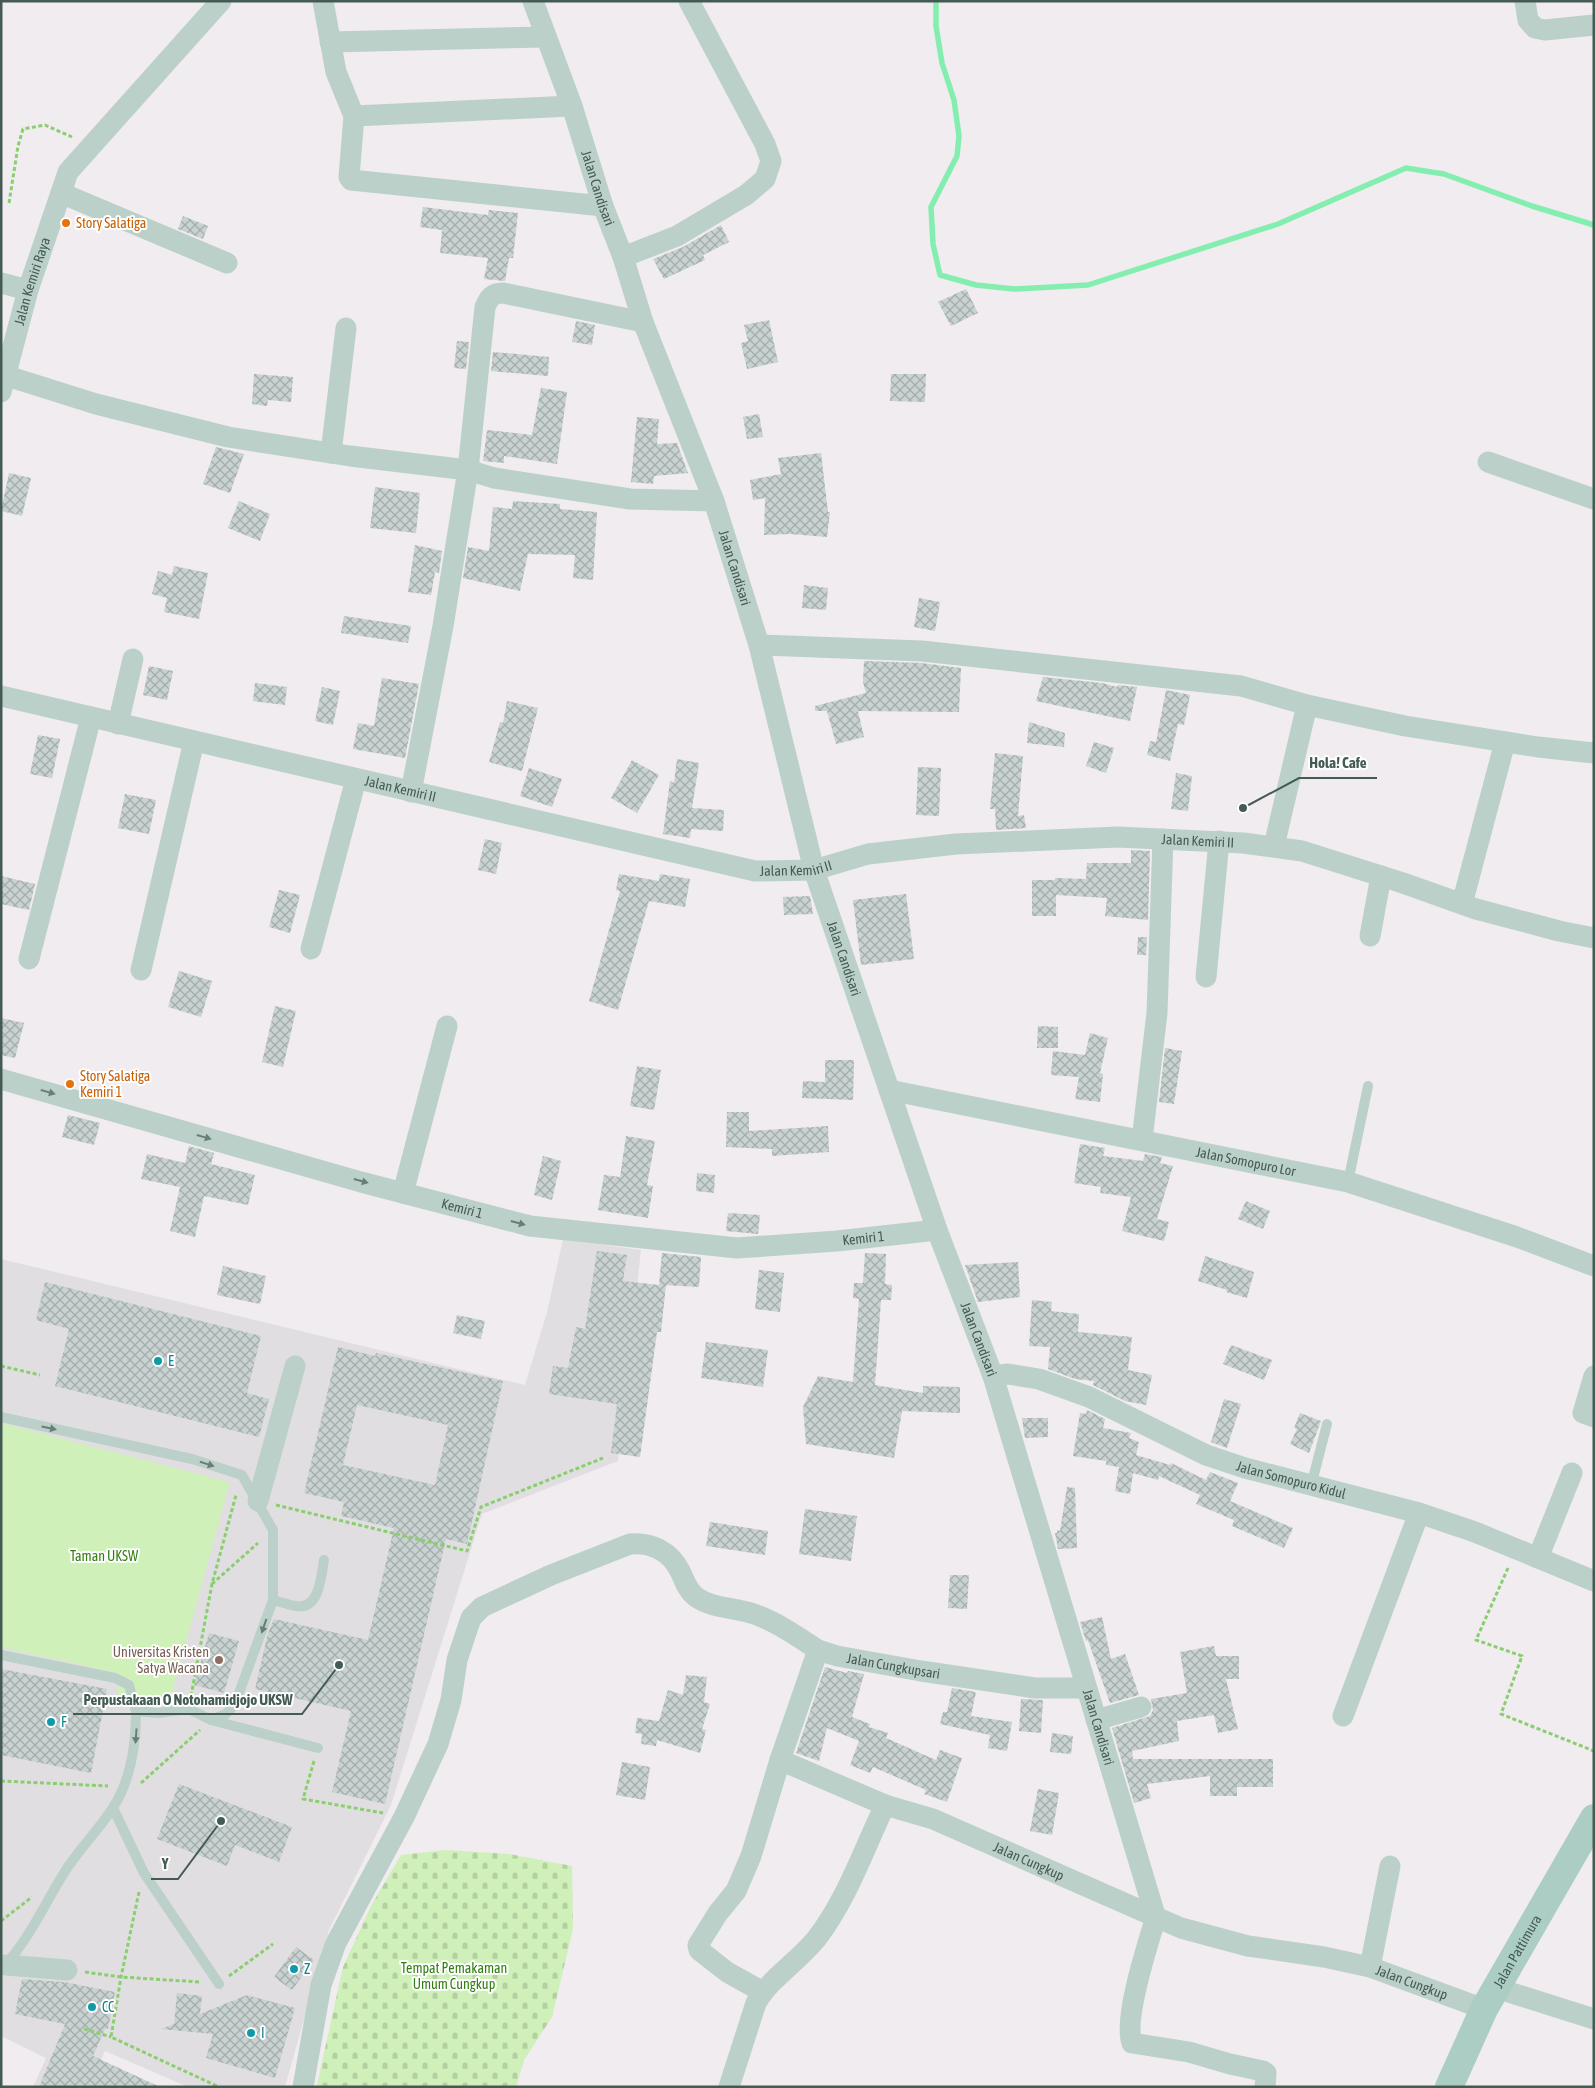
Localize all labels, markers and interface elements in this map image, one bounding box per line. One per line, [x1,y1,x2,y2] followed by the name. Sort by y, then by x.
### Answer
[578,148,618,228] street label: Jalan Candisari
[76,215,146,231] place label: Story Salatiga
[60,217,72,229] marker: Story Salatiga
[11,235,53,327] street label: Jalan Kemiri Raya
[716,528,754,608] street label: Jalan Candisari
[1299,748,1377,778] callout: Hola! Cafe
[1309,754,1367,771] text: Hola! Cafe
[363,773,438,805] street label: Jalan Kemiri II
[1161,831,1235,851] street label: Jalan Kemiri II
[759,857,834,879] street label: Jalan Kemiri II
[824,919,864,998] street label: Jalan Candisari
[80,1068,150,1100] place label: Story Salatiga Kemiri 1
[64,1078,76,1090] marker: Story Salatiga Kemiri 1
[41,1089,56,1097] one-way arrow
[197,1133,212,1141] one-way arrow
[1195,1144,1298,1180] street label: Jalan Somopuro Lor
[353,1178,368,1186] one-way arrow
[440,1195,485,1221] street label: Kemiri 1
[510,1219,525,1227] one-way arrow
[842,1228,885,1248] street label: Kemiri 1
[957,1300,1000,1379] street label: Jalan Candisari
[168,1353,174,1369] place label: E
[152,1355,164,1367] marker: E
[41,1424,56,1432] one-way arrow
[1234,1458,1348,1502] street label: Jalan Somopuro Kidul
[200,1461,215,1468] one-way arrow
[70,1548,139,1564] park label: Taman UKSW
[260,1619,267,1634] one-way arrow
[113,1644,209,1676] place label: Universitas Kristen Satya Wacana
[846,1650,941,1682] street label: Jalan Cungkupsari
[213,1654,225,1666] marker: Universitas Kristen Satya Wacana
[73,1684,302,1714] callout: Perpustakaan O Notohamidjojo UKSW
[1080,1687,1117,1767] street label: Jalan Candisari
[83,1691,293,1708] text: Perpustakaan O Notohamidjojo UKSW
[61,1714,67,1730] place label: F
[45,1716,57,1728] marker: F
[131,1728,139,1744] one-way arrow
[991,1839,1067,1884] street label: Jalan Cungkup
[151,1849,178,1879] callout: Y
[161,1855,169,1872] text: Y
[1490,1912,1544,1991] street label: Jalan Pattimura
[401,1960,507,1992] park label: Tempat Pemakaman Umum Cungkup
[304,1961,310,1977] place label: Z
[1374,1962,1450,2003] street label: Jalan Cungkup
[288,1963,300,1975] marker: Z
[102,1999,115,2015] place label: CC
[86,2001,98,2013] marker: CC
[261,2025,265,2041] place label: I
[245,2027,257,2039] marker: I

